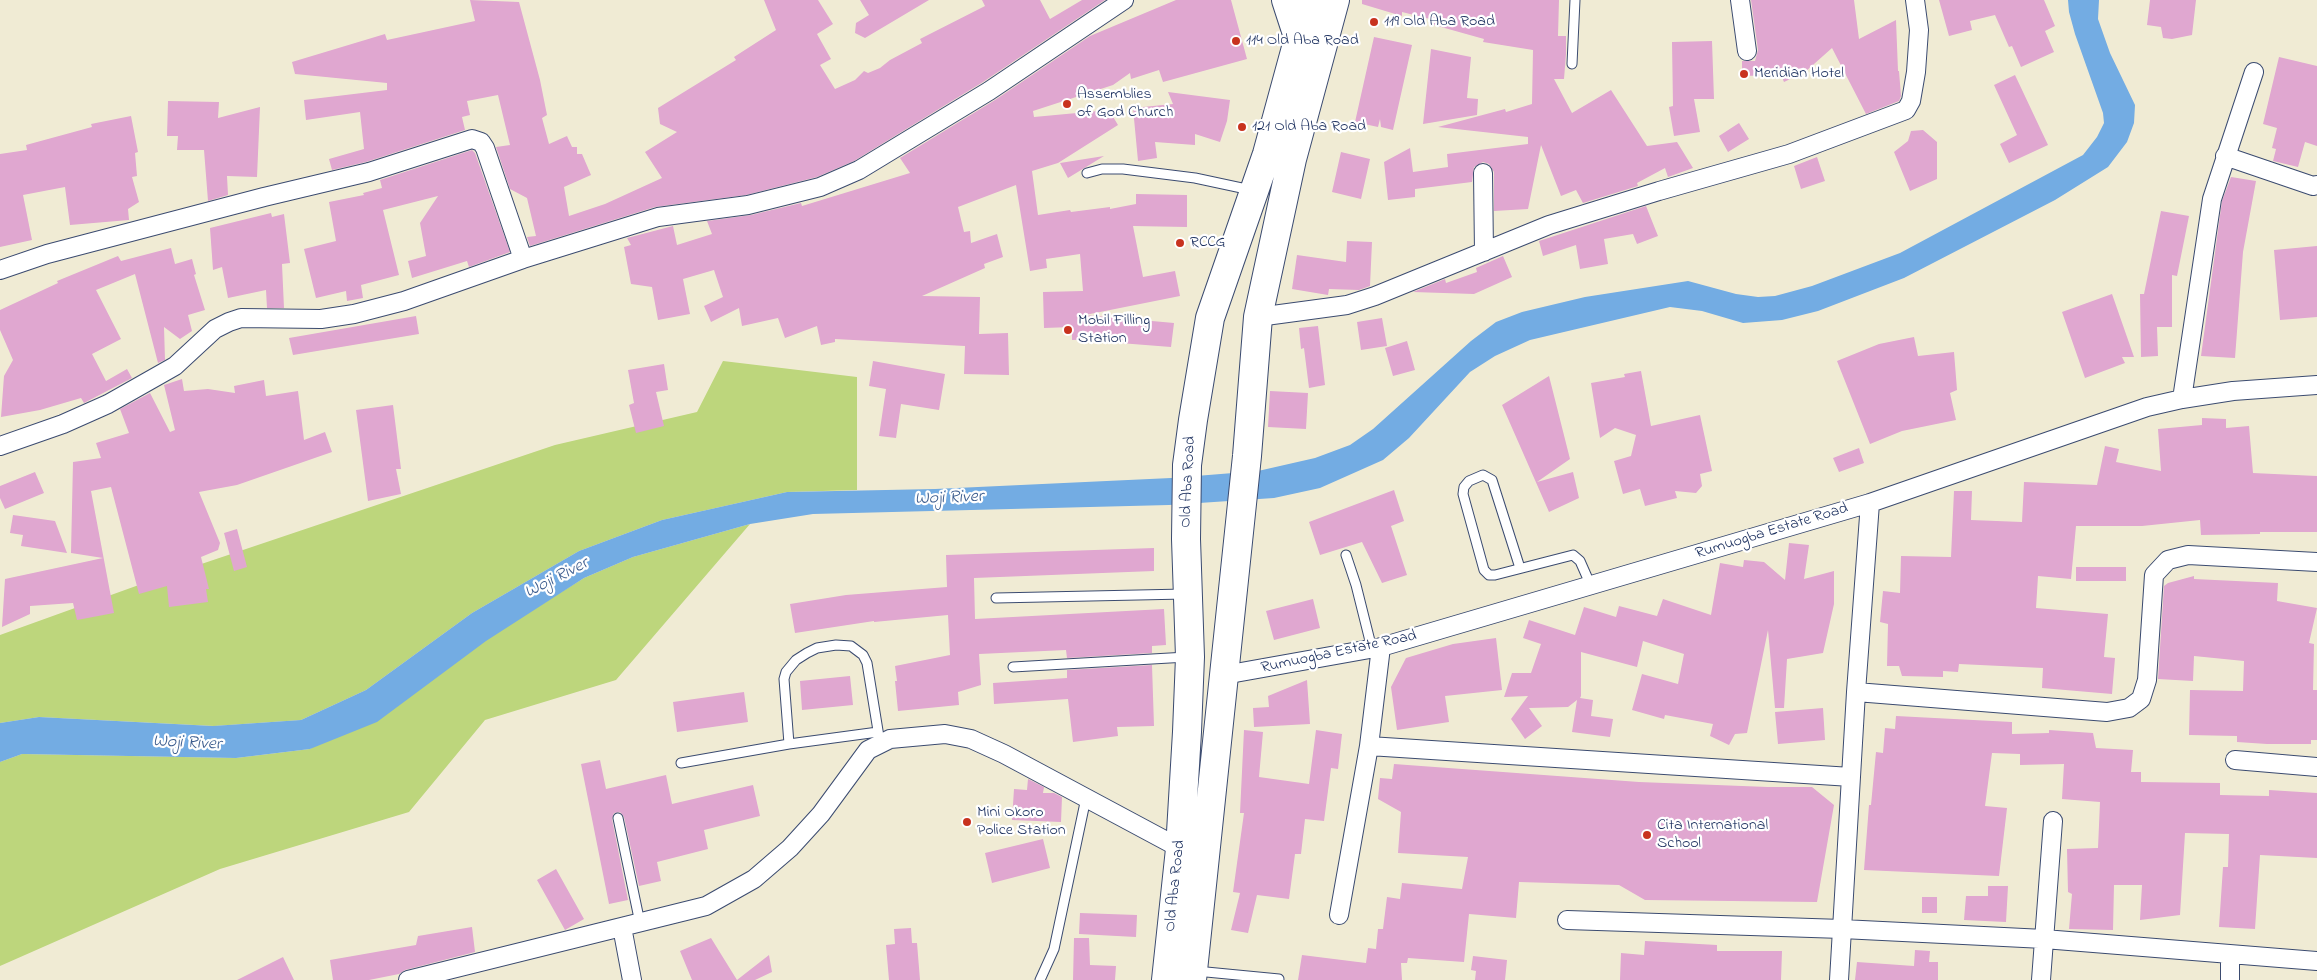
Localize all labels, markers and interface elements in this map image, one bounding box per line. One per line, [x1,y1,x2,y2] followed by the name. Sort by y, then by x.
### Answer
[1384,12,1495,32] place label: 119 Old Aba Road
[1368,16,1380,28] marker: 119 Old Aba Road
[1246,31,1359,51] place label: 114 Old Aba Road
[1230,35,1242,47] marker: 114 Old Aba Road
[1754,64,1844,84] place label: Meridian Hotel
[1738,68,1750,80] marker: Meridian Hotel
[1077,85,1173,123] place label: Assemblies of God Church
[1061,98,1073,110] marker: Assemblies of God Church
[1252,117,1366,137] place label: 121 Old Aba Road
[1236,121,1248,133] marker: 121 Old Aba Road
[1190,233,1226,253] place label: RCCG
[1174,237,1186,249] marker: RCCG
[1078,311,1150,349] place label: Mobil Filling Station
[1062,324,1074,336] marker: Mobil Filling Station
[1177,436,1201,528] street label: Old Aba Road
[914,487,984,511] water label: Woji River
[1693,500,1851,564] street label: Rumuogba Estate Road
[522,554,592,604] water label: Woji River
[1259,627,1419,679] street label: Rumuogba Estate Road
[152,731,222,757] water label: Woji River
[977,803,1066,841] place label: Mini Okoro Police Station
[961,816,973,828] marker: Mini Okoro Police Station
[1657,816,1768,854] place label: Cita International School
[1641,829,1653,841] marker: Cita International School
[1162,839,1190,933] street label: Old Aba Road

